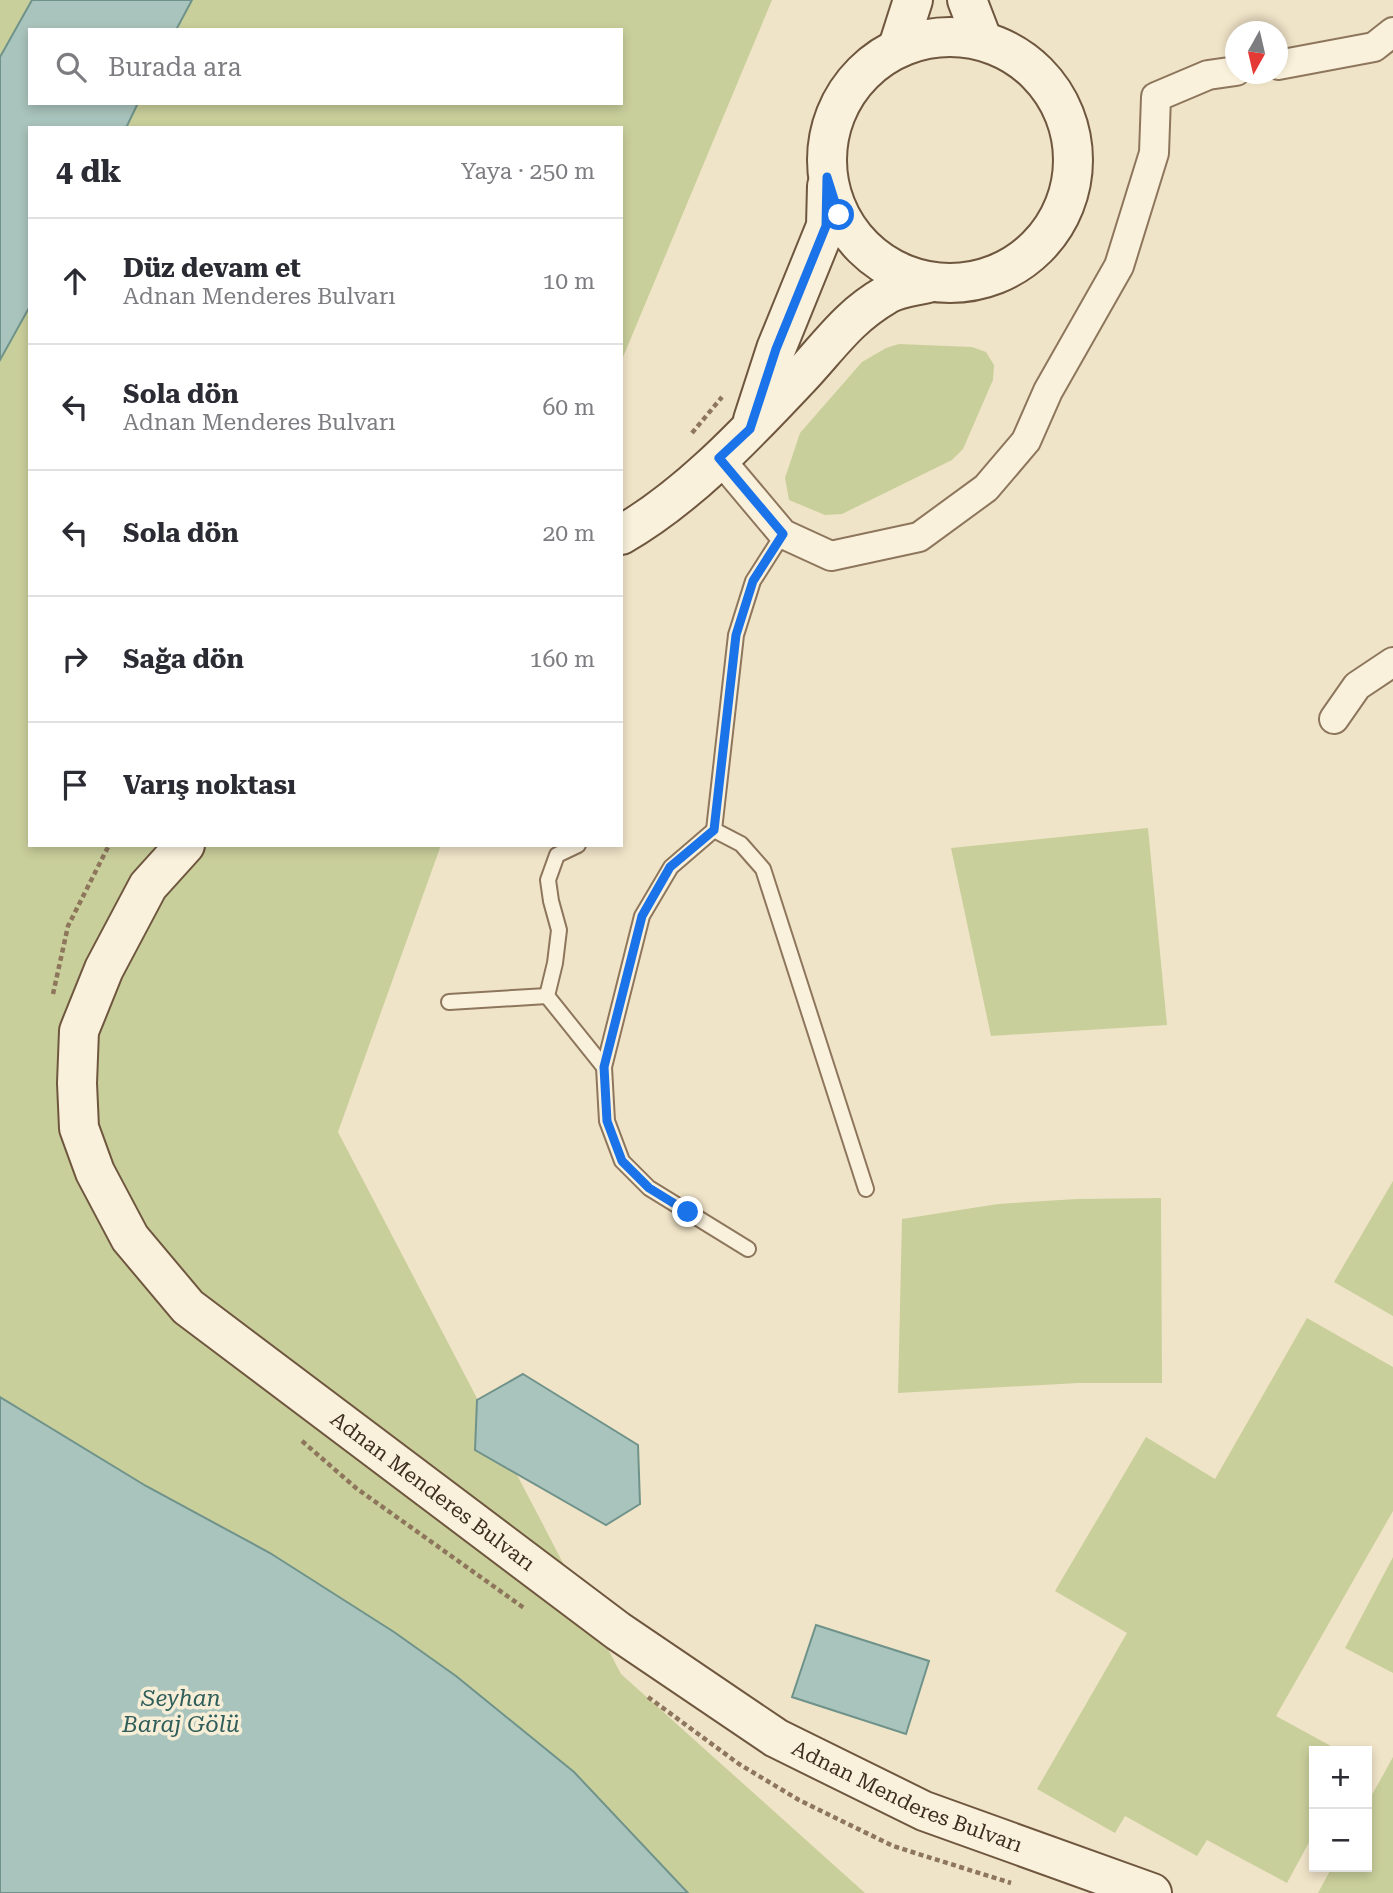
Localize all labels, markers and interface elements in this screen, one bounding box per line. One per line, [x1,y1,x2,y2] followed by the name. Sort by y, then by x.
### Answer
[1225,21,1288,84] north arrow
[28,28,623,105] search box
[52,48,90,86] icon: search
[108,52,242,82] text: Burada ara
[56,154,121,189] text: 4 dk
[461,158,595,185] text: Yaya · 250 m
[823,199,854,230] route start
[123,253,301,283] text: Düz devam et
[56,262,94,300] icon: ahead
[542,268,595,295] text: 10 m
[123,283,396,310] text: Adnan Menderes Bulvarı
[123,379,239,409] text: Sola dön
[56,388,94,426] icon: left
[542,394,595,421] text: 60 m
[123,409,396,436] text: Adnan Menderes Bulvarı
[56,514,94,552] icon: left
[123,518,239,548] text: Sola dön
[542,520,595,547] text: 20 m
[56,640,94,678] icon: right
[123,644,244,674] text: Sağa dön
[530,646,595,673] text: 160 m
[56,766,94,804] icon: arrive
[123,770,296,800] text: Varış noktası
[672,1196,703,1227] route end
[326,1407,539,1576] street label: Adnan Menderes Bulvarı
[121,1685,240,1738] water label: Seyhan Baraj Gölü
[788,1736,1026,1857] street label: Adnan Menderes Bulvarı
[1309,1746,1372,1872] map controls
[1309,1746,1372,1809] button: +
[1309,1809,1372,1872] button: −

